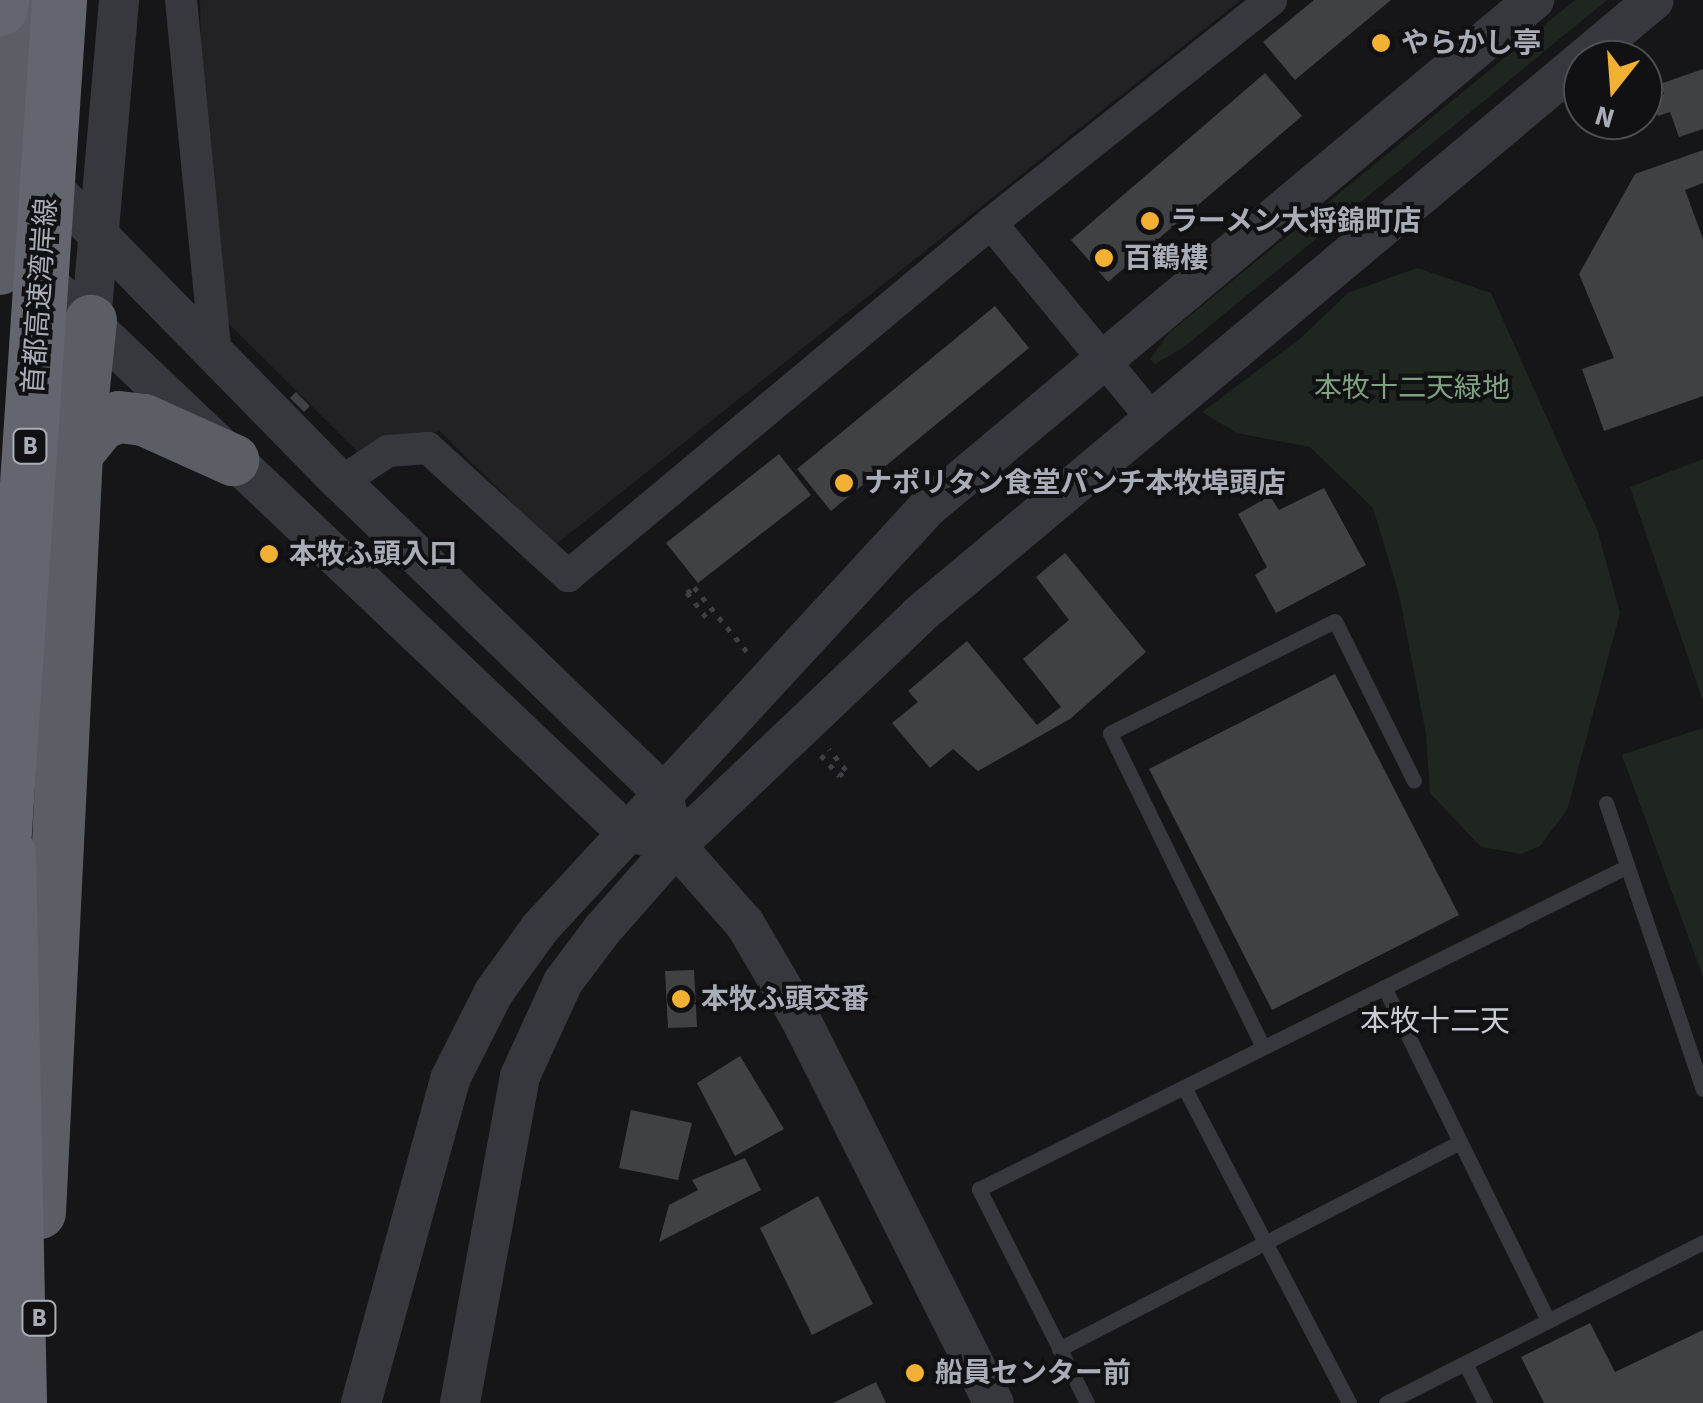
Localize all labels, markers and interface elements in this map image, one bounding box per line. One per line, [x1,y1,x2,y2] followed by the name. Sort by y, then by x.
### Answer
[1401,26,1541,60] place label: やらかし亭
[1370,32,1392,54] marker: やらかし亭
[1563,40,1663,140] north arrow
[1590,95,1620,139] text: N
[16,197,64,395] street label: 首都高速湾岸線
[1170,204,1422,238] place label: ラーメン大将錦町店
[1139,210,1161,232] marker: ラーメン大将錦町店
[1124,241,1208,275] place label: 百鶴樓
[1093,247,1115,269] marker: 百鶴樓
[1314,371,1510,405] park label: 本牧十二天緑地
[10,426,50,466] road number: B
[864,466,1284,500] place label: ナポリタン食堂パンチ本牧埠頭店
[833,472,855,494] marker: ナポリタン食堂パンチ本牧埠頭店
[289,537,457,571] place label: 本牧ふ頭入口
[258,543,280,565] marker: 本牧ふ頭入口
[701,982,869,1016] place label: 本牧ふ頭交番
[670,988,692,1010] marker: 本牧ふ頭交番
[1360,1004,1510,1040] district label: 本牧十二天
[19,1298,59,1338] road number: B
[935,1356,1131,1390] place label: 船員センター前
[904,1362,926,1384] marker: 船員センター前

